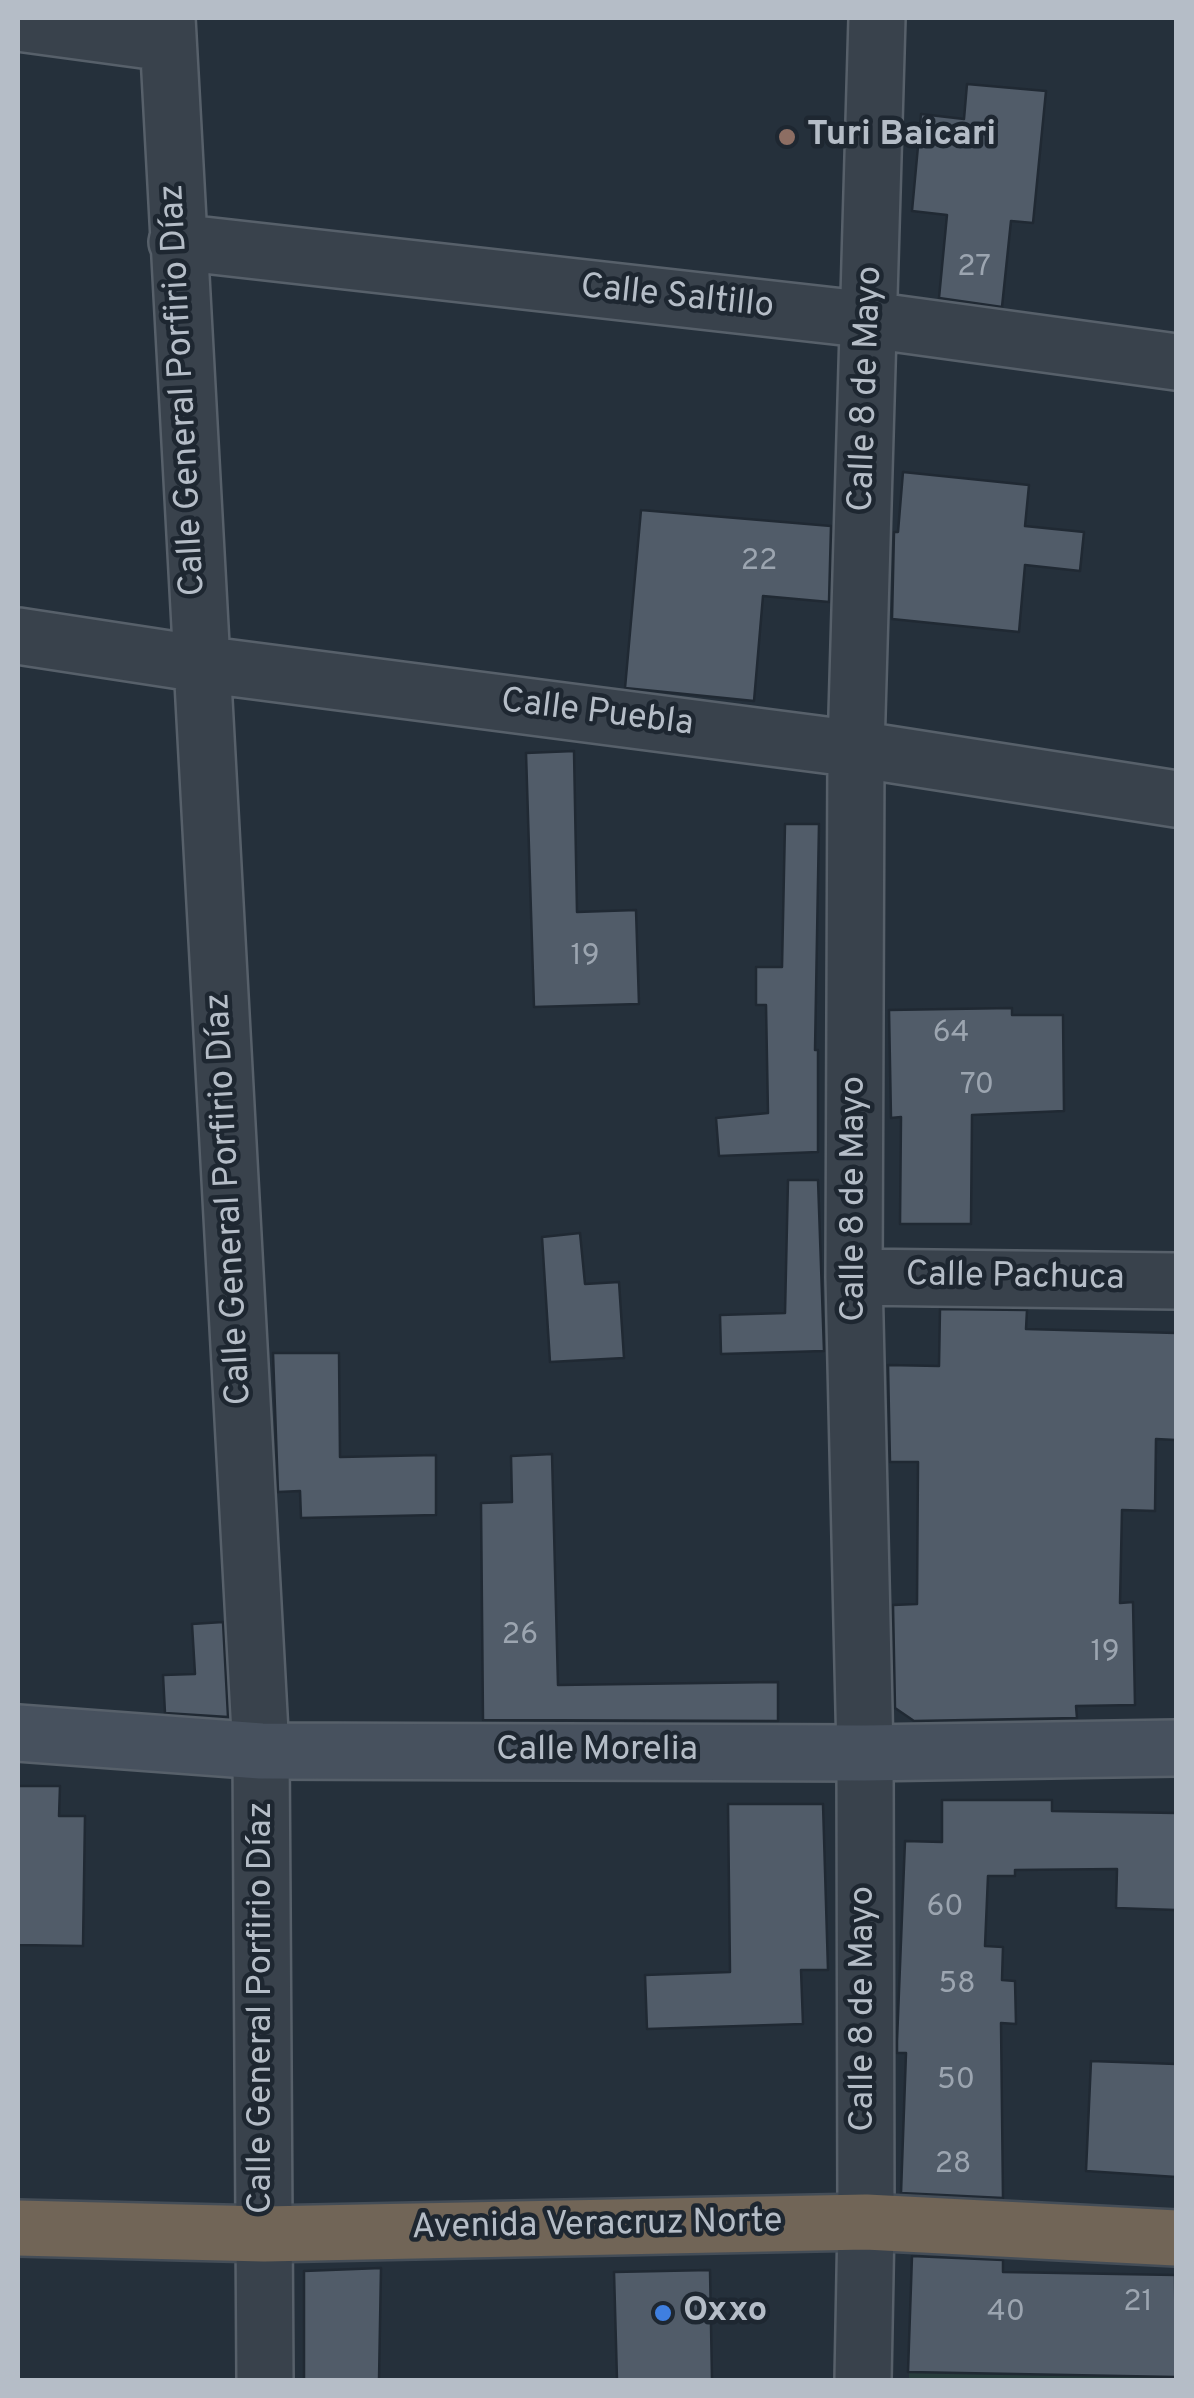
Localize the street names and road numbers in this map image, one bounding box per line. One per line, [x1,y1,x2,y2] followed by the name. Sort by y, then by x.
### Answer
[153,183,217,597] street label: Calle General Porfirio Díaz
[843,265,893,513] street label: Calle 8 de Mayo
[578,268,776,330] street label: Calle Saltillo
[498,682,696,748] street label: Calle Puebla
[199,992,263,1406] street label: Calle General Porfirio Díaz
[835,1076,877,1322] street label: Calle 8 de Mayo
[905,1256,1125,1302] street label: Calle Pachuca
[496,1731,698,1773] street label: Calle Morelia
[242,1802,284,2214] street label: Calle General Porfirio Díaz
[844,1886,886,2132] street label: Calle 8 de Mayo
[411,2203,783,2251] street label: Avenida Veracruz Norte

